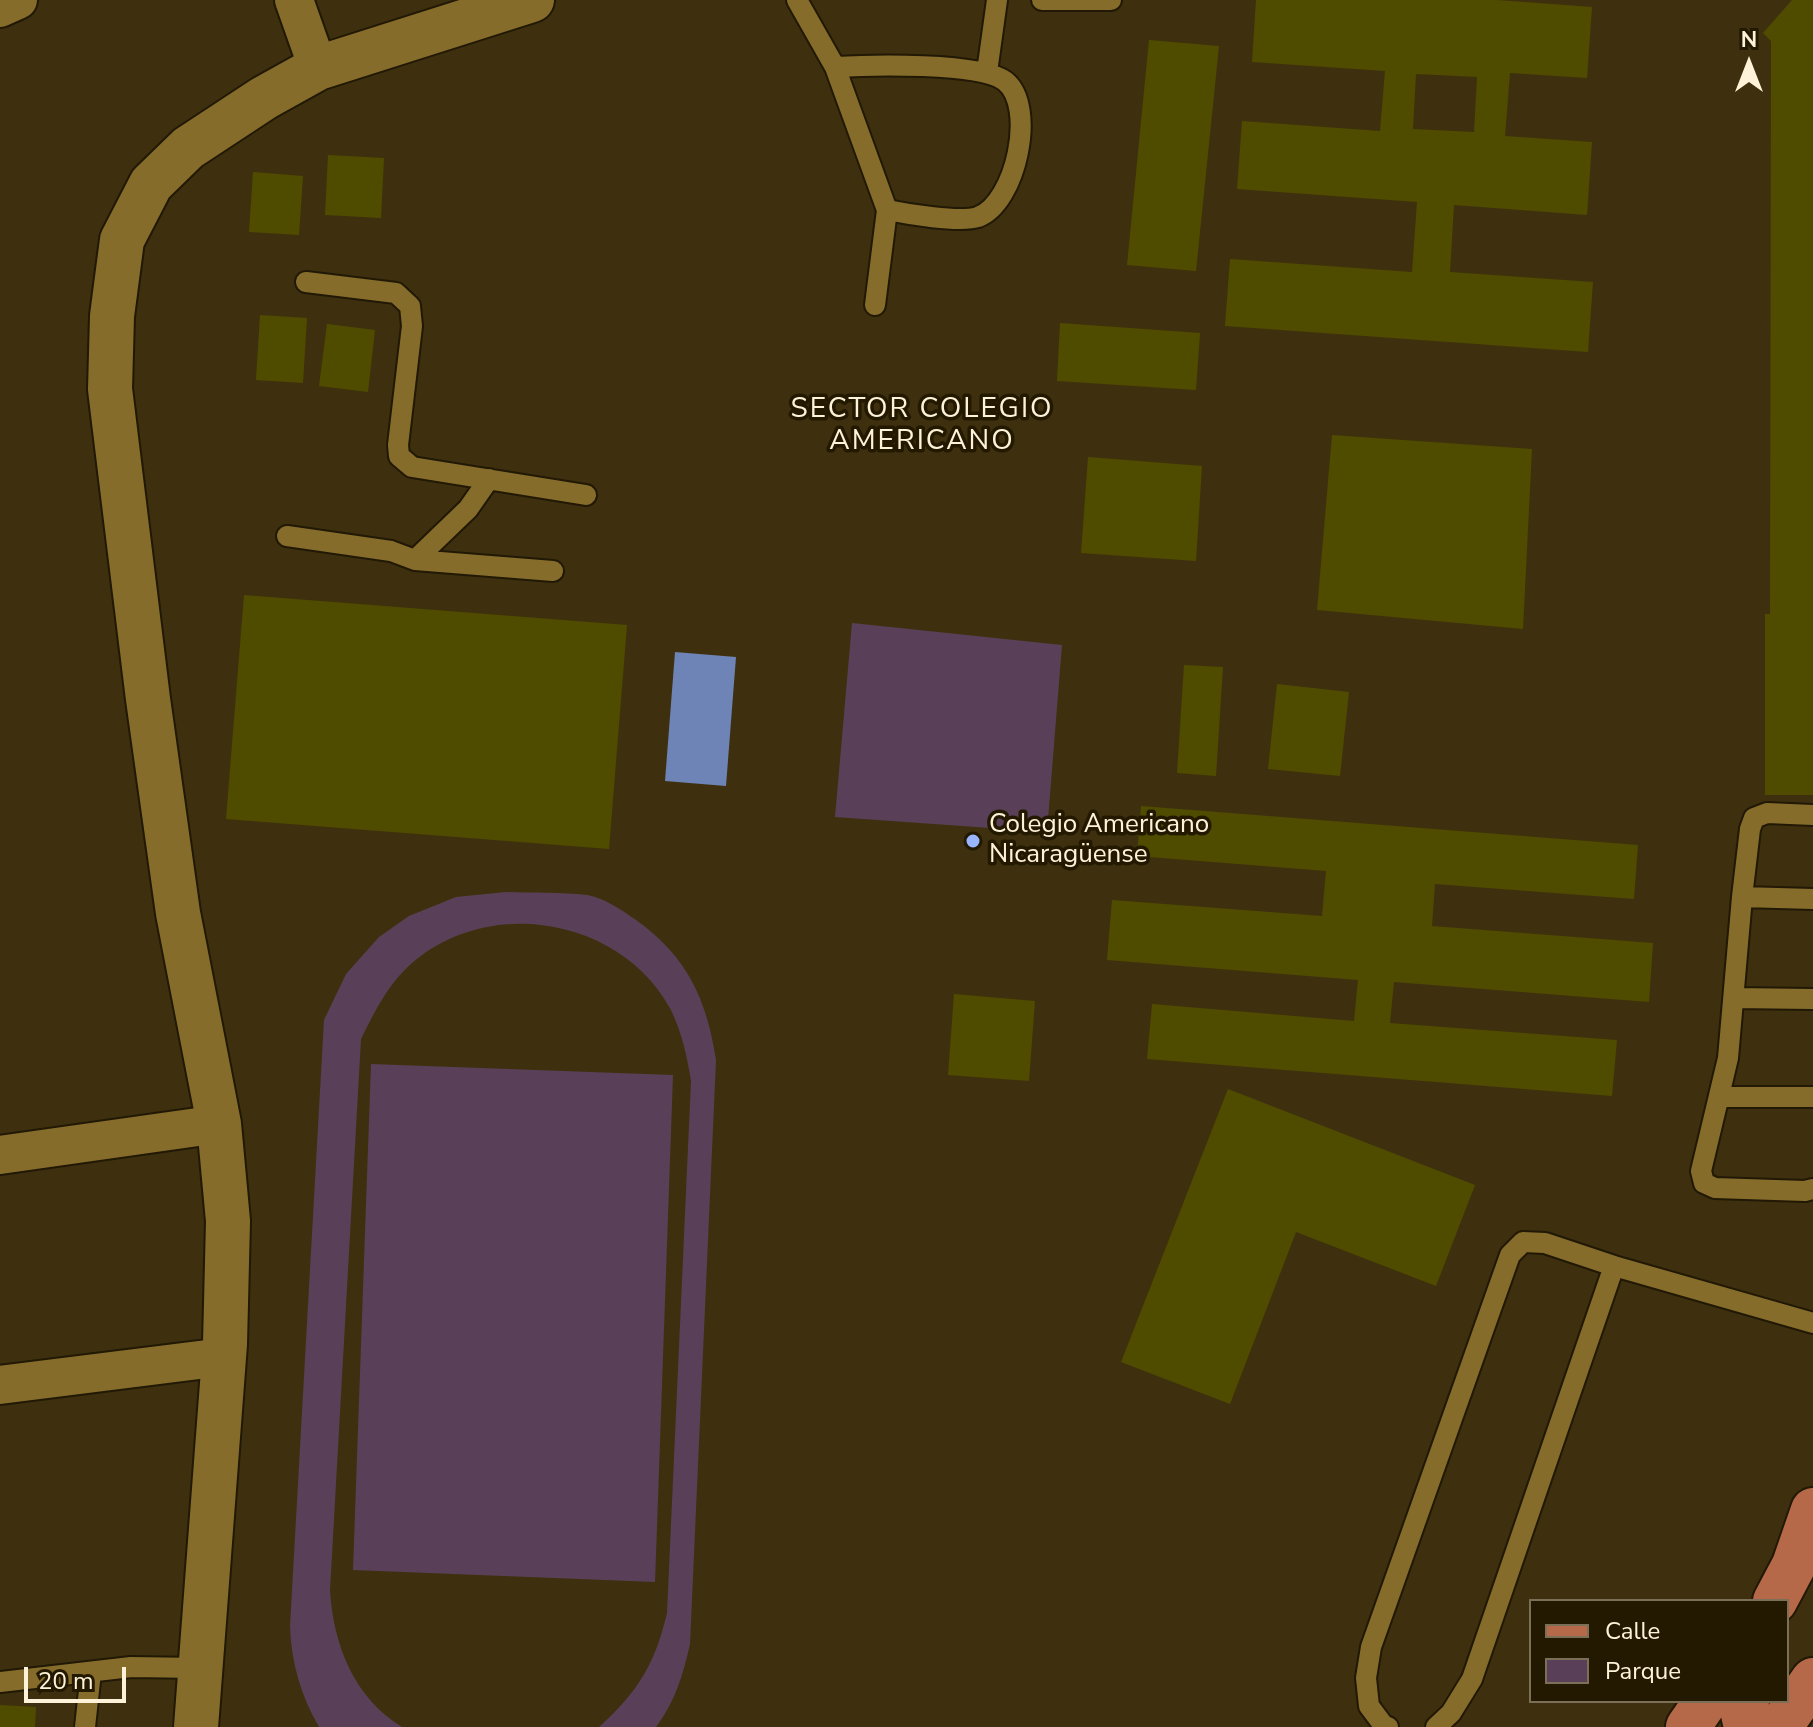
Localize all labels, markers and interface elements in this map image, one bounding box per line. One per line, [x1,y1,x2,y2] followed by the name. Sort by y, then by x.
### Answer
[1709,24,1789,104] north arrow
[1741,25,1757,55] text: N
[790,393,1054,459] district label: SECTOR COLEGIO AMERICANO
[989,810,1209,872] place label: Colegio Americano Nicaragüense
[964,832,982,850] marker: Colegio Americano Nicaragüense
[1529,1599,1789,1703] legend
[1605,1615,1660,1647] text: Calle
[28,1651,130,1701] scale bar
[1605,1655,1681,1687] text: Parque
[38,1665,94,1697] text: 20 m

